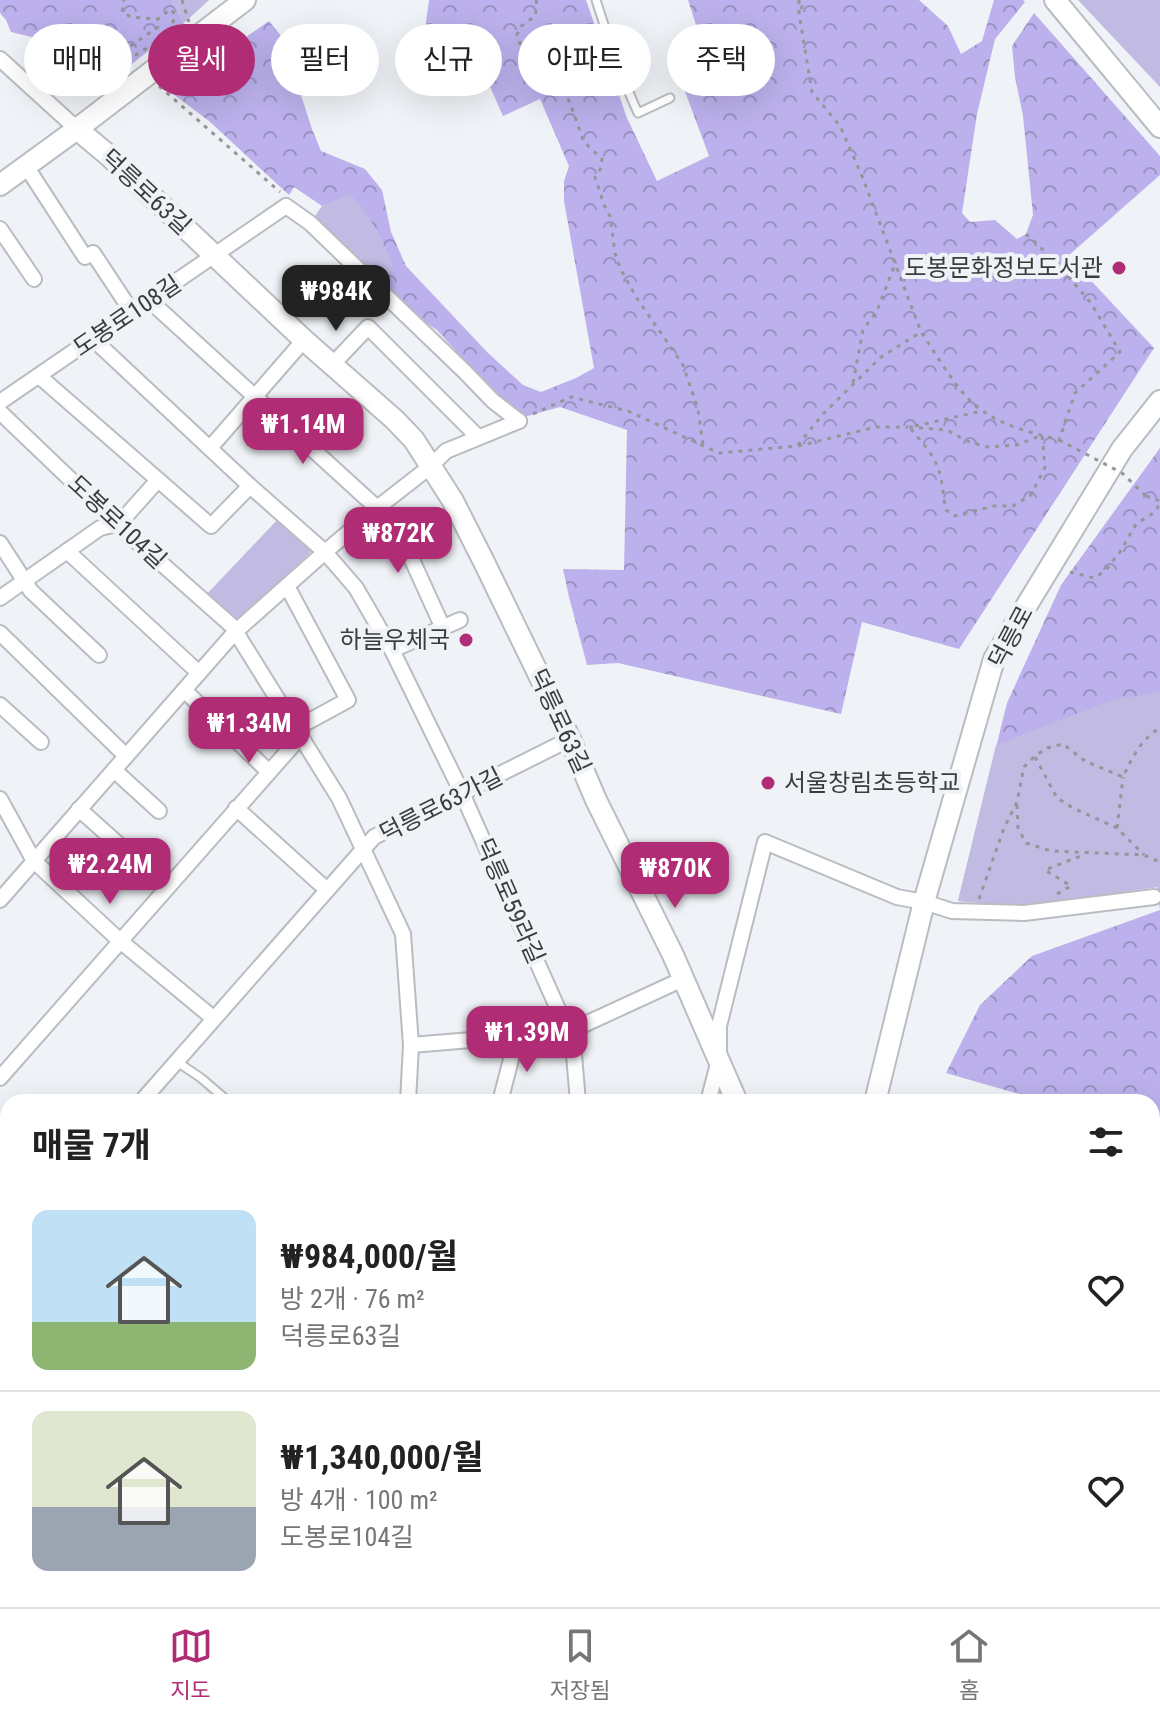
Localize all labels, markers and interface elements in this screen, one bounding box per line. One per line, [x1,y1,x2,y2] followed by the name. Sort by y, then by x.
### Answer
[24,24,132,96] chip: 매매
[148,24,255,96] chip: 월세
[271,24,379,96] chip: 필터
[395,24,502,96] chip: 신규
[518,24,651,96] chip: 아파트
[667,24,775,96] chip: 주택
[95,144,197,240] street label: 덕릉로63길
[904,254,1103,282] place label: 도봉문화정보도서관
[1110,259,1128,277] marker: 도봉문화정보도서관
[280,265,392,333] pin: ₩984K
[68,270,186,362] street label: 도봉로108길
[300,276,372,306] text: ₩984K
[238,398,368,466] pin: ₩1.14M
[261,409,345,439] text: ₩1.14M
[62,470,172,574] street label: 도봉로104길
[342,507,454,575] pin: ₩872K
[362,518,434,548] text: ₩872K
[983,601,1039,673] street label: 덕릉로
[340,626,450,654] place label: 하늘우체국
[457,631,475,649] marker: 하늘우체국
[524,664,596,778] street label: 덕릉로63길
[184,697,314,765] pin: ₩1.34M
[207,708,291,738] text: ₩1.34M
[375,762,507,848] street label: 덕릉로63가길
[784,769,961,797] place label: 서울창림초등학교
[759,774,777,792] marker: 서울창림초등학교
[470,834,550,968] street label: 덕릉로59라길
[45,838,175,906] pin: ₩2.24M
[619,842,731,910] pin: ₩870K
[68,849,152,879] text: ₩2.24M
[639,853,711,883] text: ₩870K
[462,1006,592,1074] pin: ₩1.39M
[485,1017,569,1047] text: ₩1.39M
[1084,1120,1128,1164] icon: filters
[32,1125,151,1165] text: 매물 7개
[280,1236,458,1276] text: ₩984,000/월
[96,1242,192,1338] icon: home
[1084,1268,1128,1312] icon: heart
[280,1284,425,1314] text: 방 2개 · 76 m²
[280,1321,401,1351] text: 덕릉로63길
[280,1437,483,1477] text: ₩1,340,000/월
[96,1443,192,1539] icon: home
[1084,1469,1128,1513] icon: heart
[280,1485,438,1515] text: 방 4개 · 100 m²
[280,1522,414,1552] text: 도봉로104길
[169,1624,213,1704] tab: 지도
[550,1624,610,1704] tab: 저장됨
[947,1624,991,1704] tab: 홈

